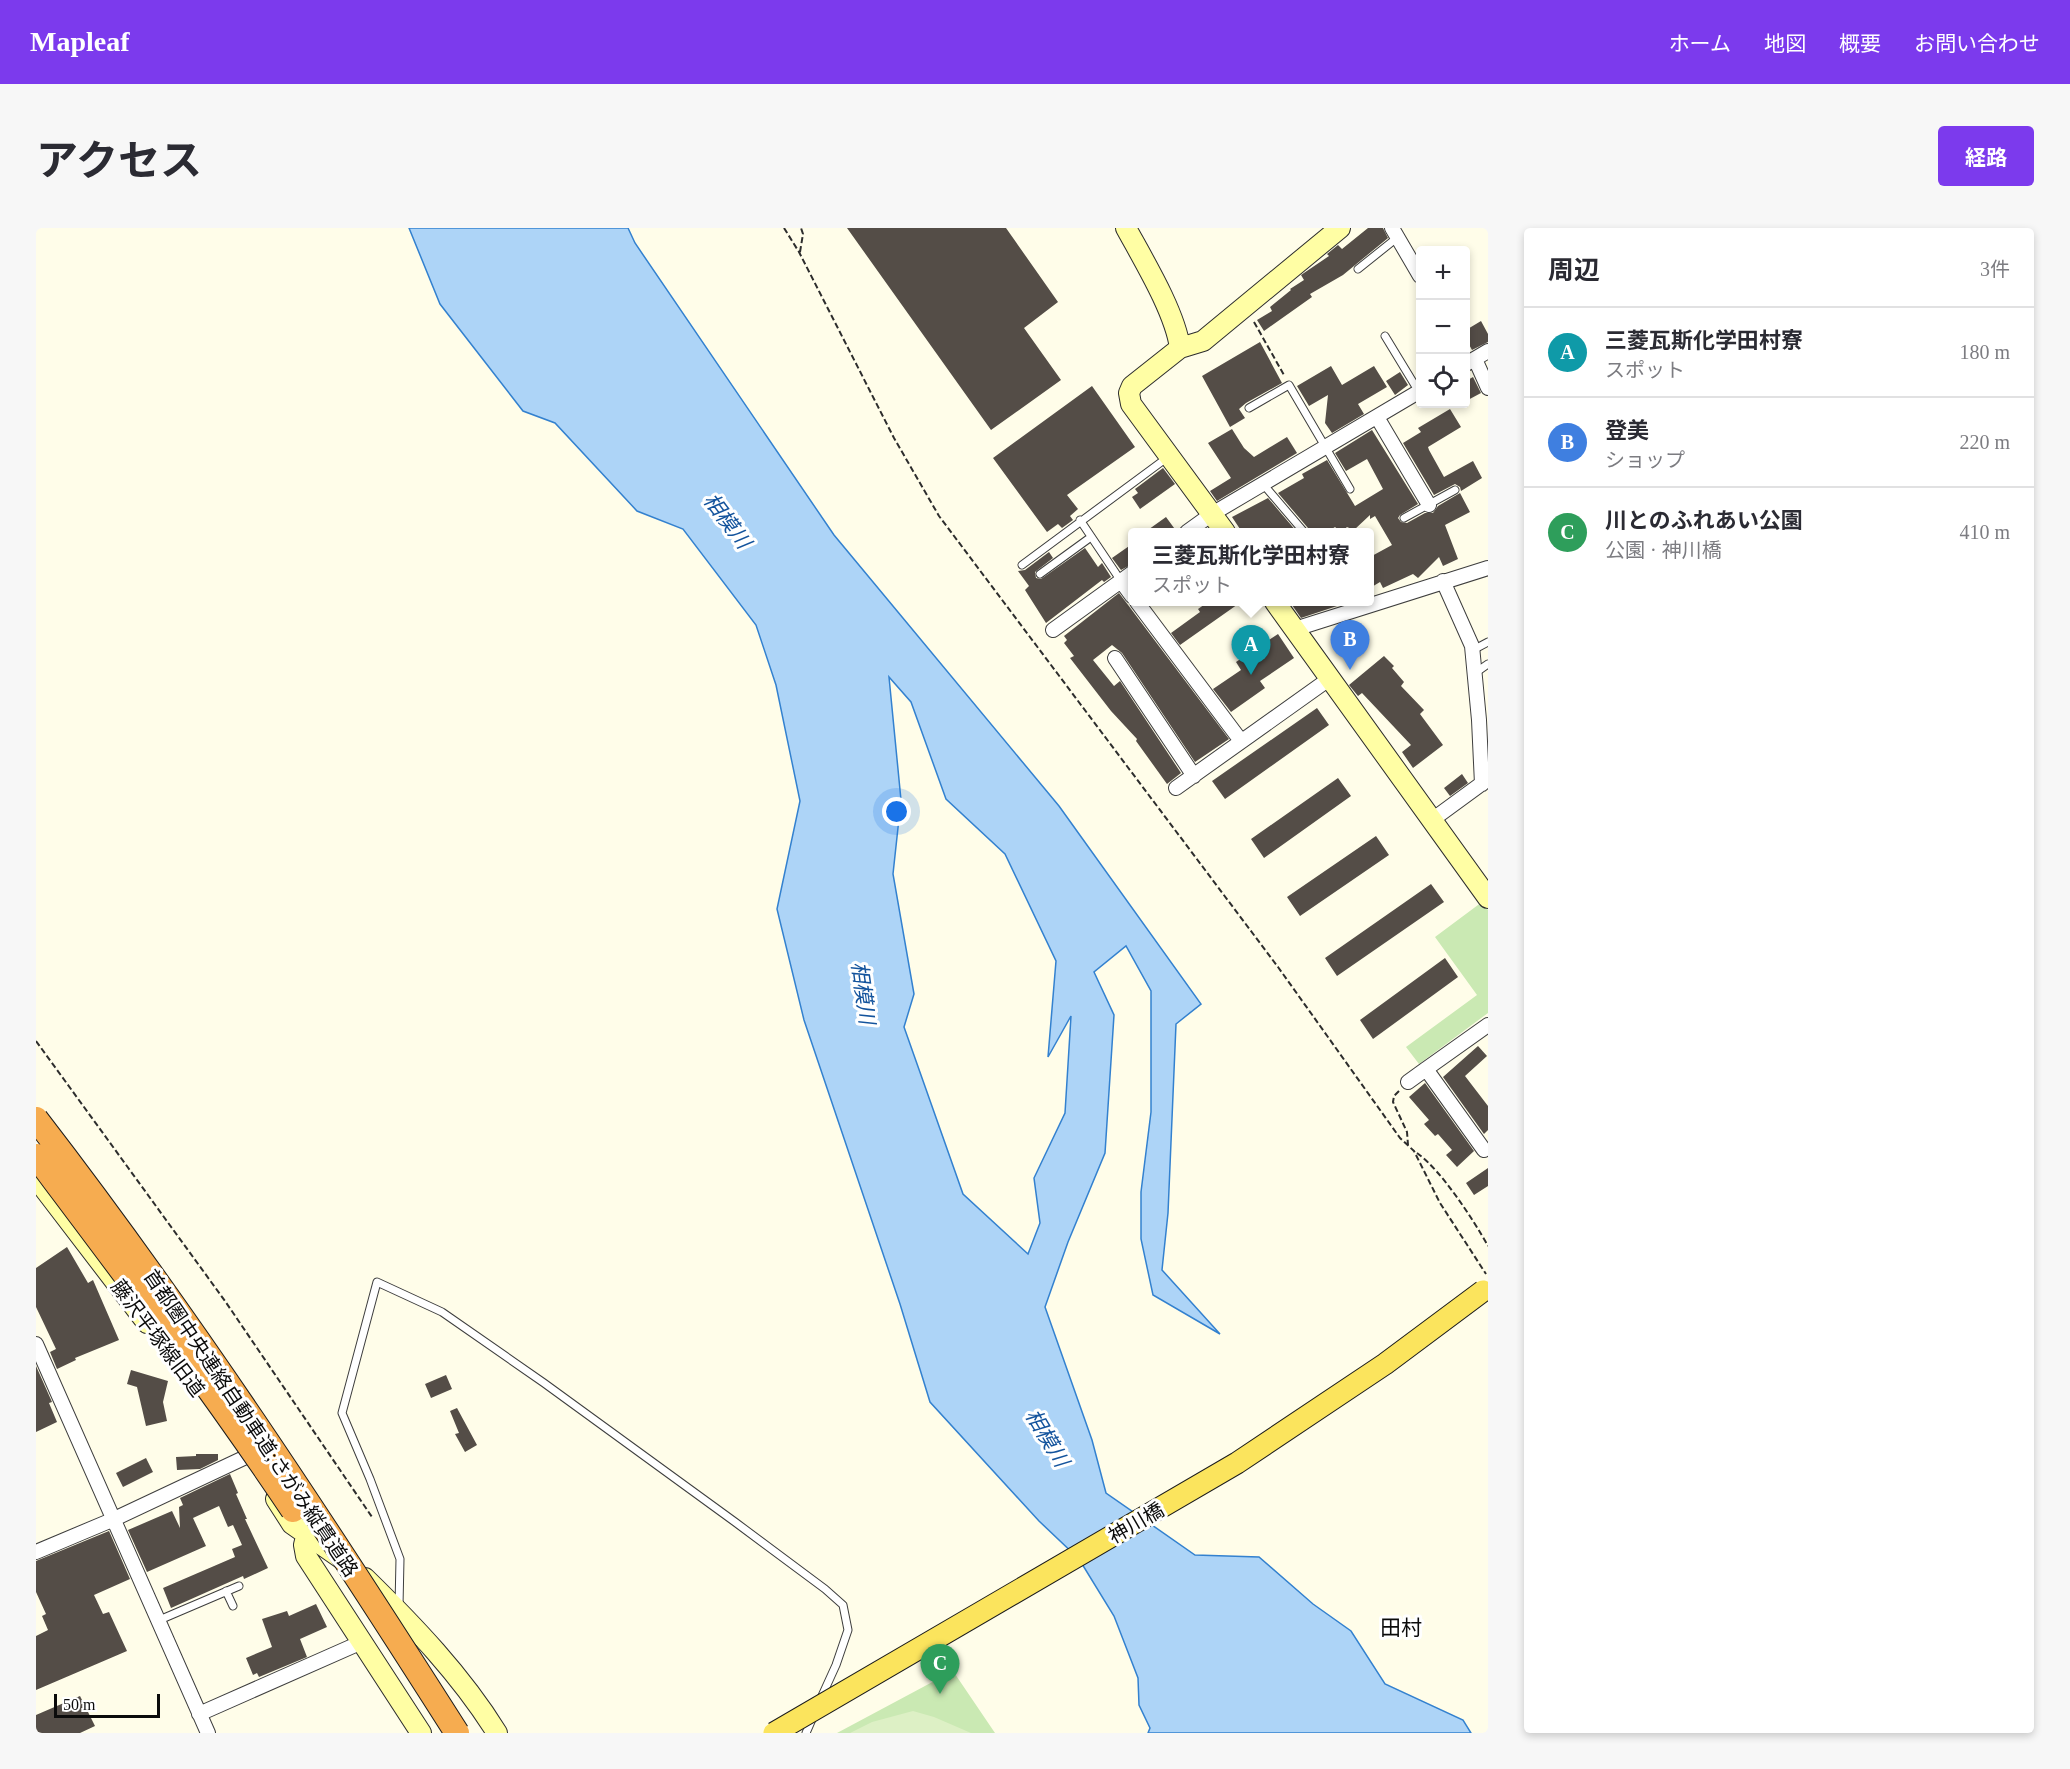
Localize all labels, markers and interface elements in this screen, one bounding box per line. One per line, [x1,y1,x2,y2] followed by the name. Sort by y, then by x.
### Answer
[30,26,130,57] text: Mapleaf
[1669,32,1731,56] text: ホーム
[1764,32,1806,56] text: 地図
[1839,32,1881,56] text: 概要
[1914,32,2040,56] text: お問い合わせ
[1938,126,2034,186] button: 経路
[36,138,202,184] text: アクセス
[1416,246,1470,408] map controls
[1416,246,1470,300] button: +
[1548,256,1600,285] text: 周辺
[1980,258,2010,280] text: 3件
[1416,300,1470,354] button: −
[1605,328,1803,353] text: 三菱瓦斯化学田村寮
[1560,341,1575,363] text: A
[1959,341,2010,363] text: 180 m
[1416,354,1470,408] button: locate
[1605,359,1685,381] text: スポット
[1605,418,1649,443] text: 登美
[1561,431,1574,453] text: B
[1959,431,2010,453] text: 220 m
[1605,449,1685,471] text: ショップ
[698,489,757,555] water label: 相模川
[1605,508,1803,533] text: 川とのふれあい公園
[1560,521,1575,543] text: C
[1959,521,2010,543] text: 410 m
[1128,528,1374,606] popup
[1605,539,1722,561] text: 公園 · 神川橋
[1152,543,1350,568] text: 三菱瓦斯化学田村寮
[1152,574,1232,596] text: スポット
[1330,620,1370,670] pin: B
[1232,626,1270,675] pin: A
[882,797,911,826] your location
[847,960,880,1028] water label: 相模川
[140,1265,362,1581] street label: 首都圏中央連絡自動車道;さがみ縦貫道路
[107,1275,209,1401] street label: 藤沢平塚線旧道
[1020,1405,1075,1473] water label: 相模川
[1105,1498,1167,1548] street label: 神川橋
[1380,1616,1422,1640] district label: 田村
[920,1644,960,1694] pin: C
[54,1691,160,1718] scale bar
[63,1696,95,1713] text: 50 m

